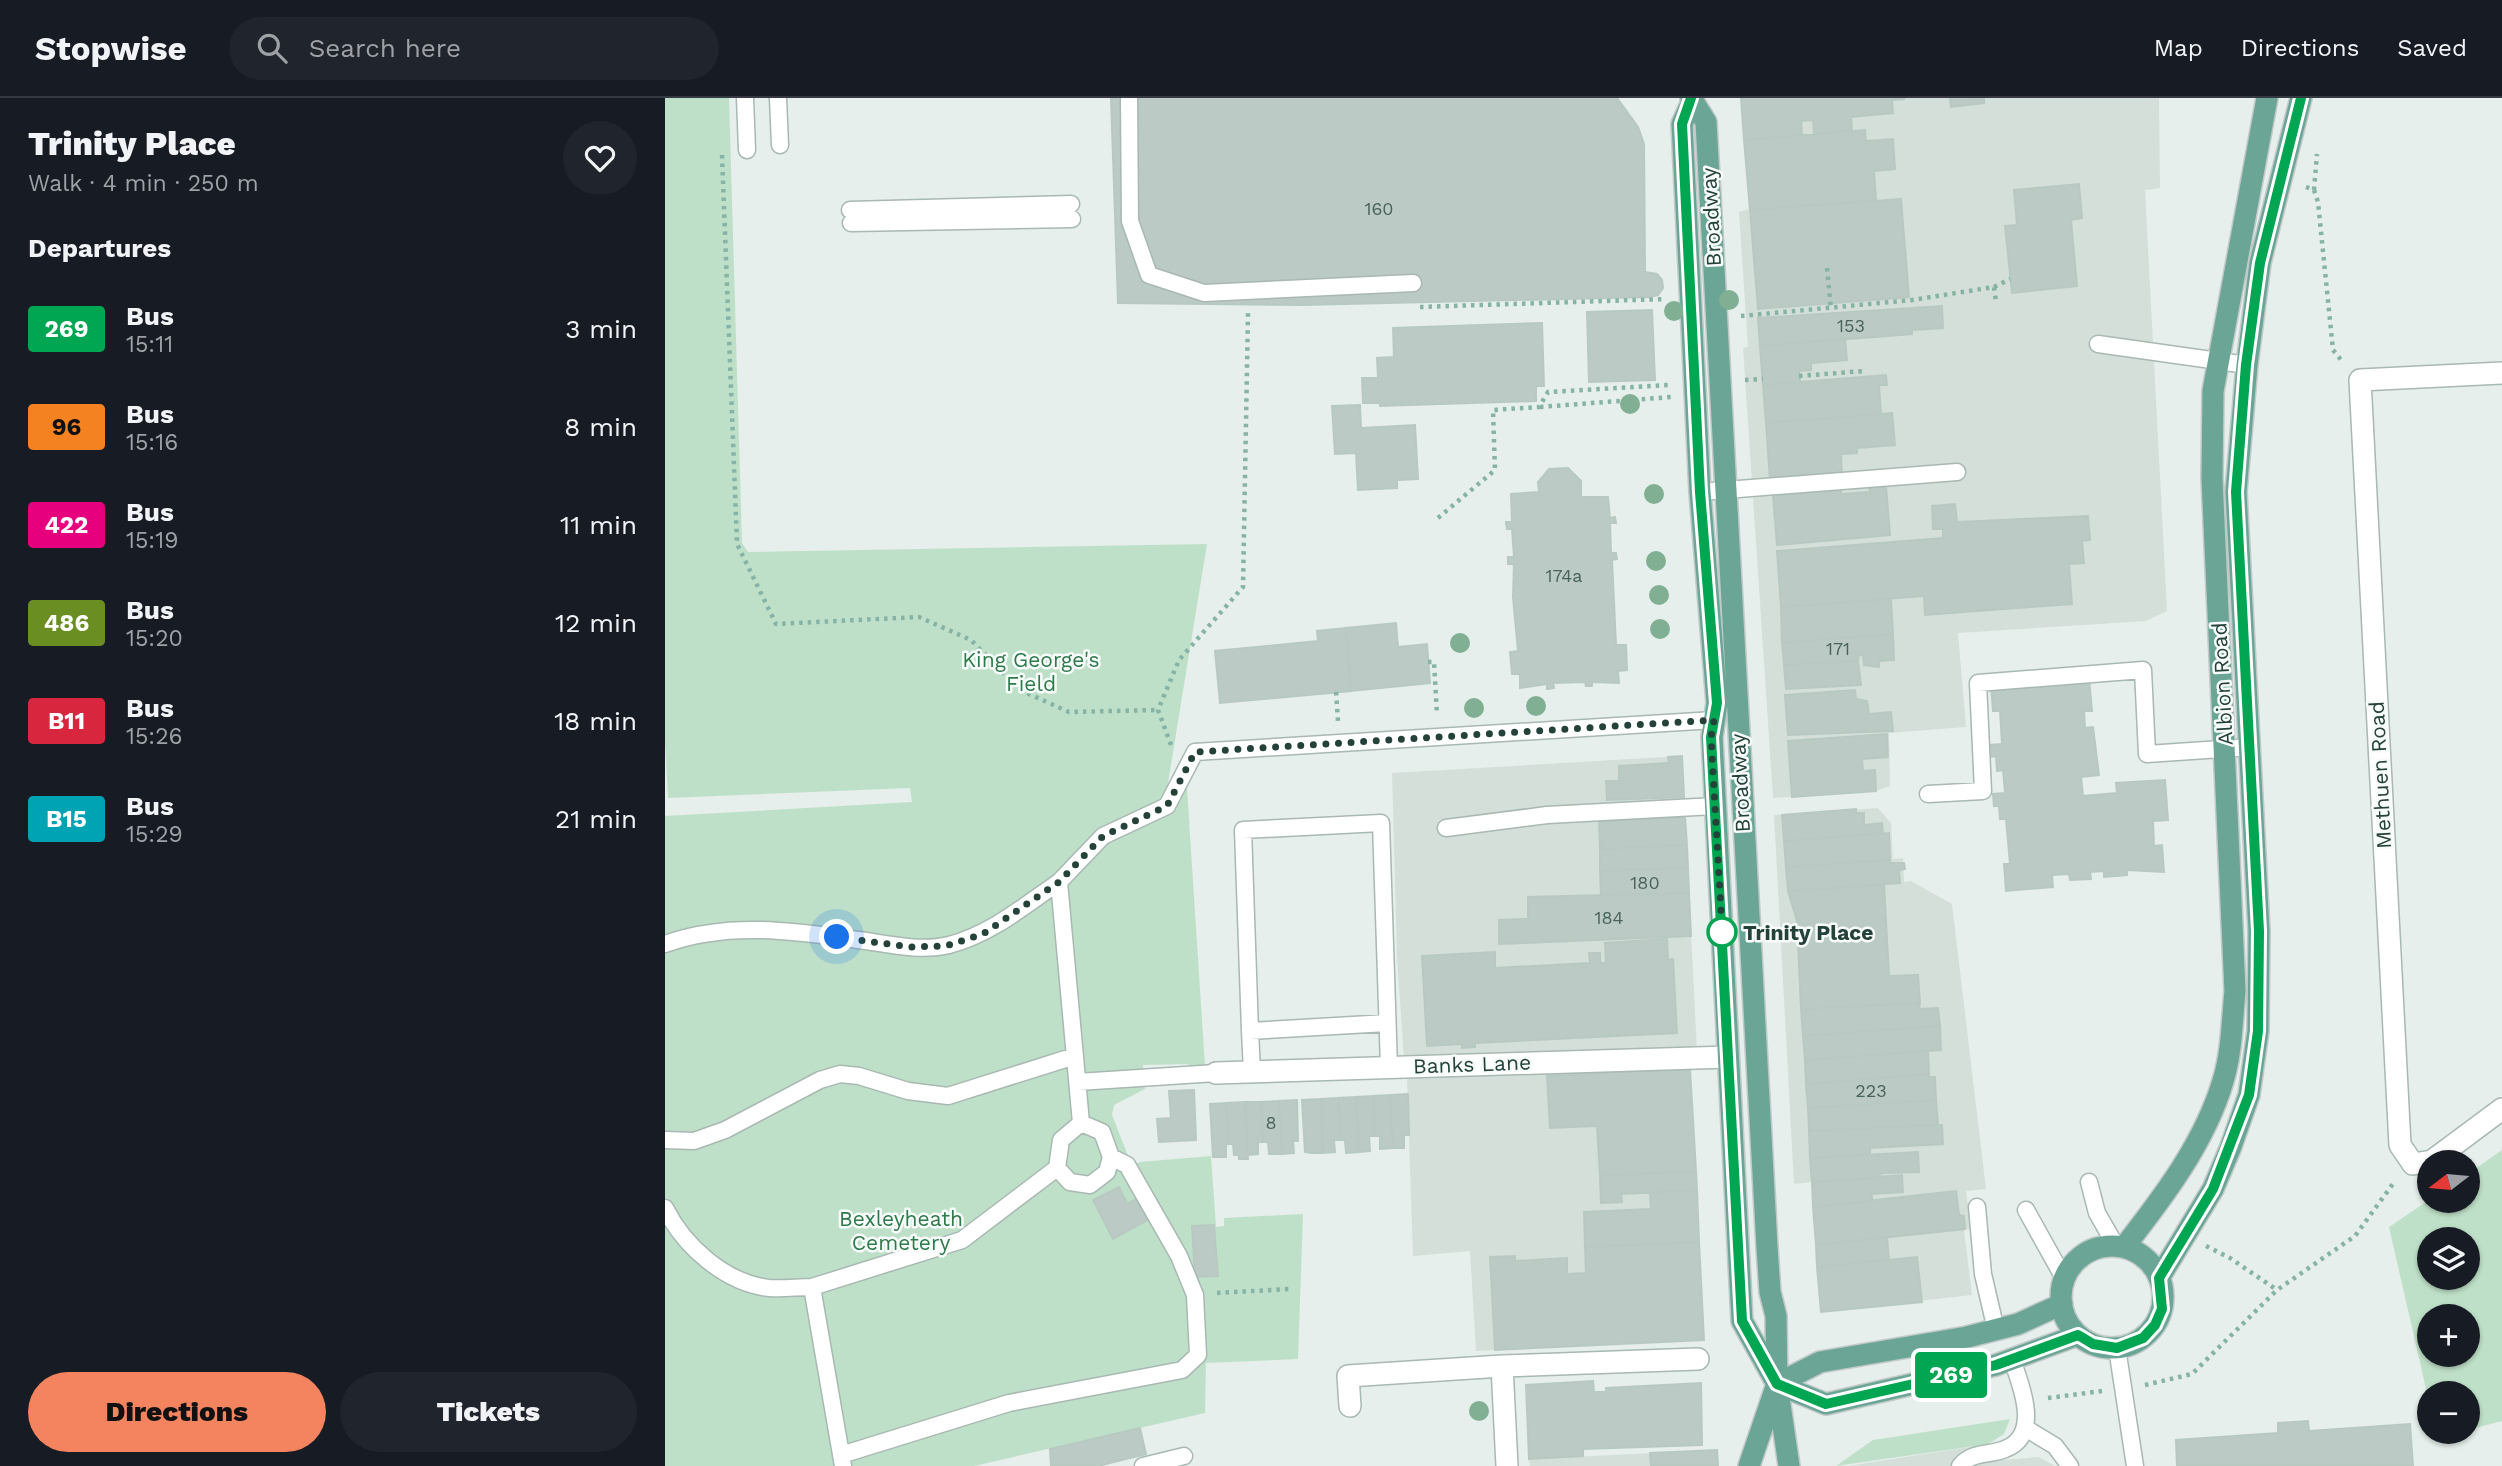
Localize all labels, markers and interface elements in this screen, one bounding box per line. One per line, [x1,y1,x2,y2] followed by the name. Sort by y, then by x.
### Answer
[229,17,719,80] search box
[35,29,187,68] text: Stopwise
[253,29,291,67] icon: search
[309,33,461,63] text: Search here
[2154,34,2203,62] text: Map
[2241,34,2359,62] text: Directions
[2397,34,2467,62] text: Saved
[563,121,637,195] button: heart
[28,124,236,163] text: Trinity Place
[1696,167,1726,267] street label: Broadway
[28,170,259,197] text: Walk · 4 min · 250 m
[1364,198,1394,219] house number: 160
[28,233,171,263] text: Departures
[126,301,174,331] text: Bus
[565,314,637,344] text: 3 min
[45,315,88,343] text: 269
[1837,315,1865,336] house number: 153
[126,331,173,358] text: 15:11
[126,399,174,429] text: Bus
[564,412,637,442] text: 8 min
[52,413,81,441] text: 96
[126,429,178,456] text: 15:16
[126,497,174,527] text: Bus
[560,510,637,540] text: 11 min
[45,511,88,539] text: 422
[126,527,178,554] text: 15:19
[1545,565,1583,586] house number: 174a
[126,595,174,625] text: Bus
[555,608,637,638] text: 12 min
[44,609,89,637] text: 486
[2206,622,2238,746] street label: Albion Road
[126,625,183,652] text: 15:20
[1826,638,1850,659] house number: 171
[962,647,1100,696] park label: King George's Field
[126,693,174,723] text: Bus
[2364,701,2396,849] street label: Methuen Road
[554,706,637,736] text: 18 min
[48,707,85,735] text: B11
[126,723,183,750] text: 15:26
[1725,733,1755,833] street label: Broadway
[126,791,174,821] text: Bus
[555,804,637,834] text: 21 min
[46,805,87,833] text: B15
[126,821,183,848] text: 15:29
[1630,872,1660,893] house number: 180
[1594,907,1624,928] house number: 184
[1707,917,1737,947] marker: Trinity Place
[819,919,854,954] your location
[1743,920,1873,945] place label: Trinity Place
[1413,1049,1531,1079] street label: Banks Lane
[1855,1080,1887,1101] house number: 223
[1265,1112,1277,1133] house number: 8
[2417,1150,2480,1213] north arrow
[2417,1150,2480,1444] map controls
[839,1206,963,1255] park label: Bexleyheath Cemetery
[2417,1227,2480,1290] button: layers
[2417,1304,2480,1367] button: +
[1911,1352,1991,1398] line badge: 269
[1929,1361,1973,1389] text: 269
[28,1372,326,1452] button: Directions
[340,1372,637,1452] button: Tickets
[2417,1381,2480,1444] button: −

